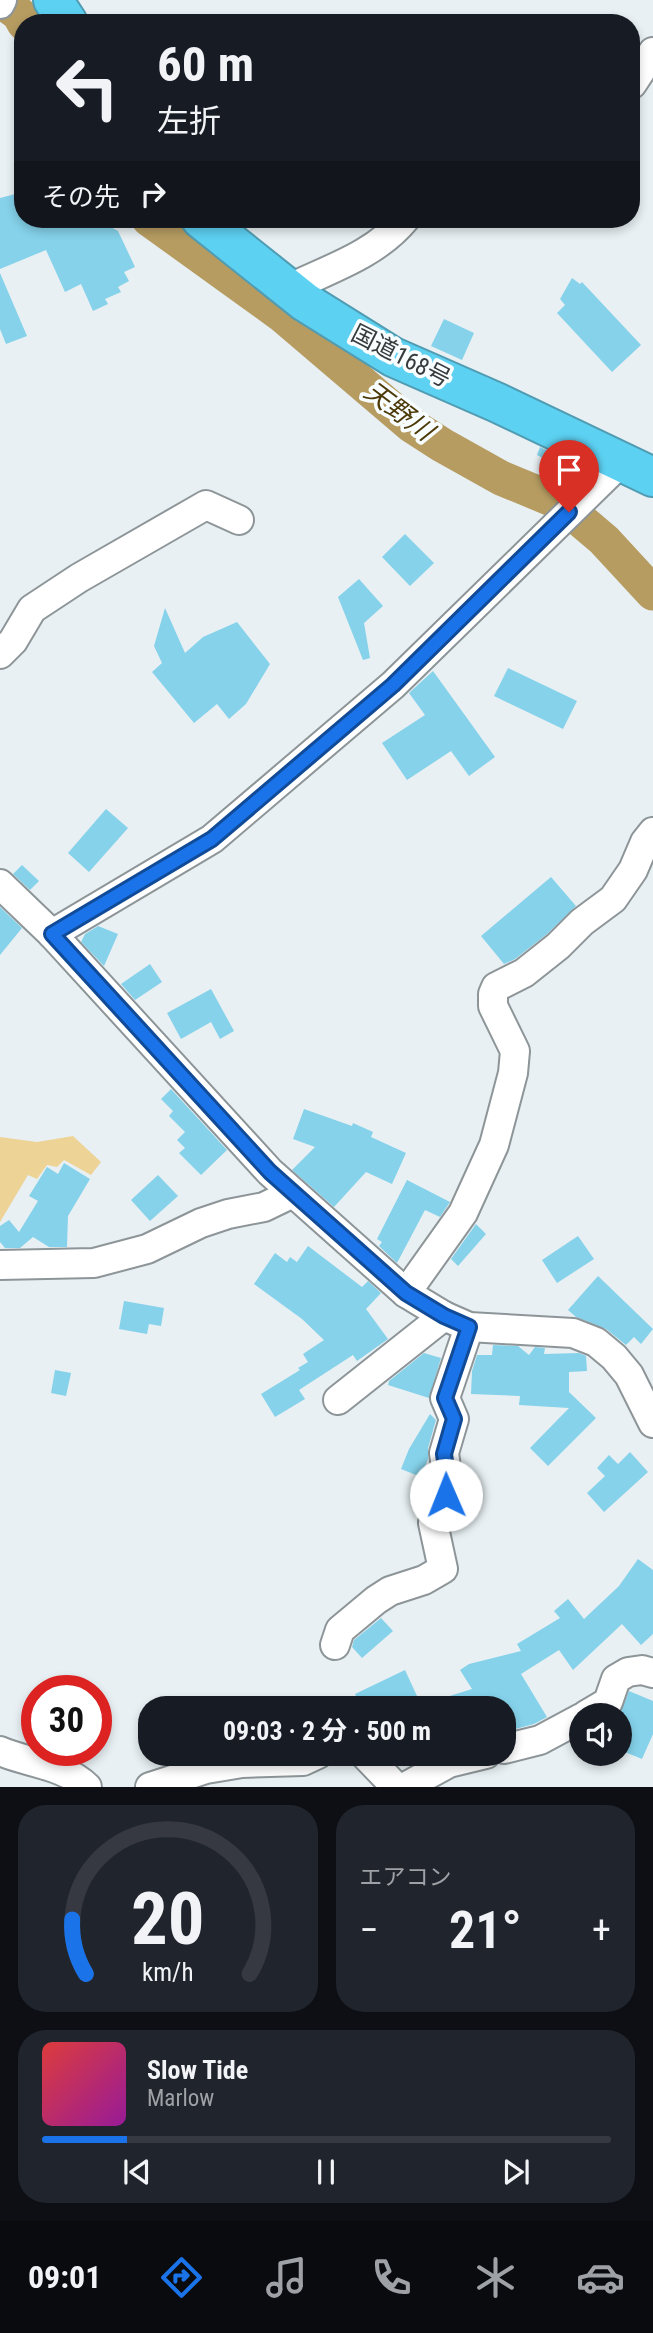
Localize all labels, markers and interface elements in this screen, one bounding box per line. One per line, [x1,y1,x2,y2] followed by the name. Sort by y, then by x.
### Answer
[157,36,254,93] text: 60 m
[42,42,133,133] icon: left
[157,102,221,140] text: 左折
[134,175,172,213] icon: right
[42,182,120,212] text: その先
[347,319,455,393] street label: 国道168号
[359,376,442,448] water label: 天野川
[539,440,599,512] pin
[550,451,588,489] icon: arrive
[409,1458,483,1532] position arrow
[21,1675,112,1766] speed limit sign: 30
[569,1703,632,1766] map controls
[569,1703,632,1766] button: sound
[223,1716,431,1746] text: 09:03 · 2 分 · 500 m
[360,1864,452,1891] text: エアコン
[131,1877,205,1963] text: 20
[449,1900,522,1961] text: 21°
[360,1908,379,1952] text: −
[592,1908,611,1952] text: +
[142,1958,193,1987] text: km/h
[147,2055,248,2085] text: Slow Tide
[147,2085,214,2112] text: Marlow
[118,2153,156,2191] icon: previous
[307,2153,345,2191] icon: pause
[497,2153,535,2191] icon: next
[157,2253,206,2302] icon: directions
[262,2253,311,2302] icon: music
[367,2253,416,2302] icon: phone
[471,2253,520,2302] icon: climate
[576,2253,625,2302] icon: car
[28,2258,101,2296] text: 09:01

